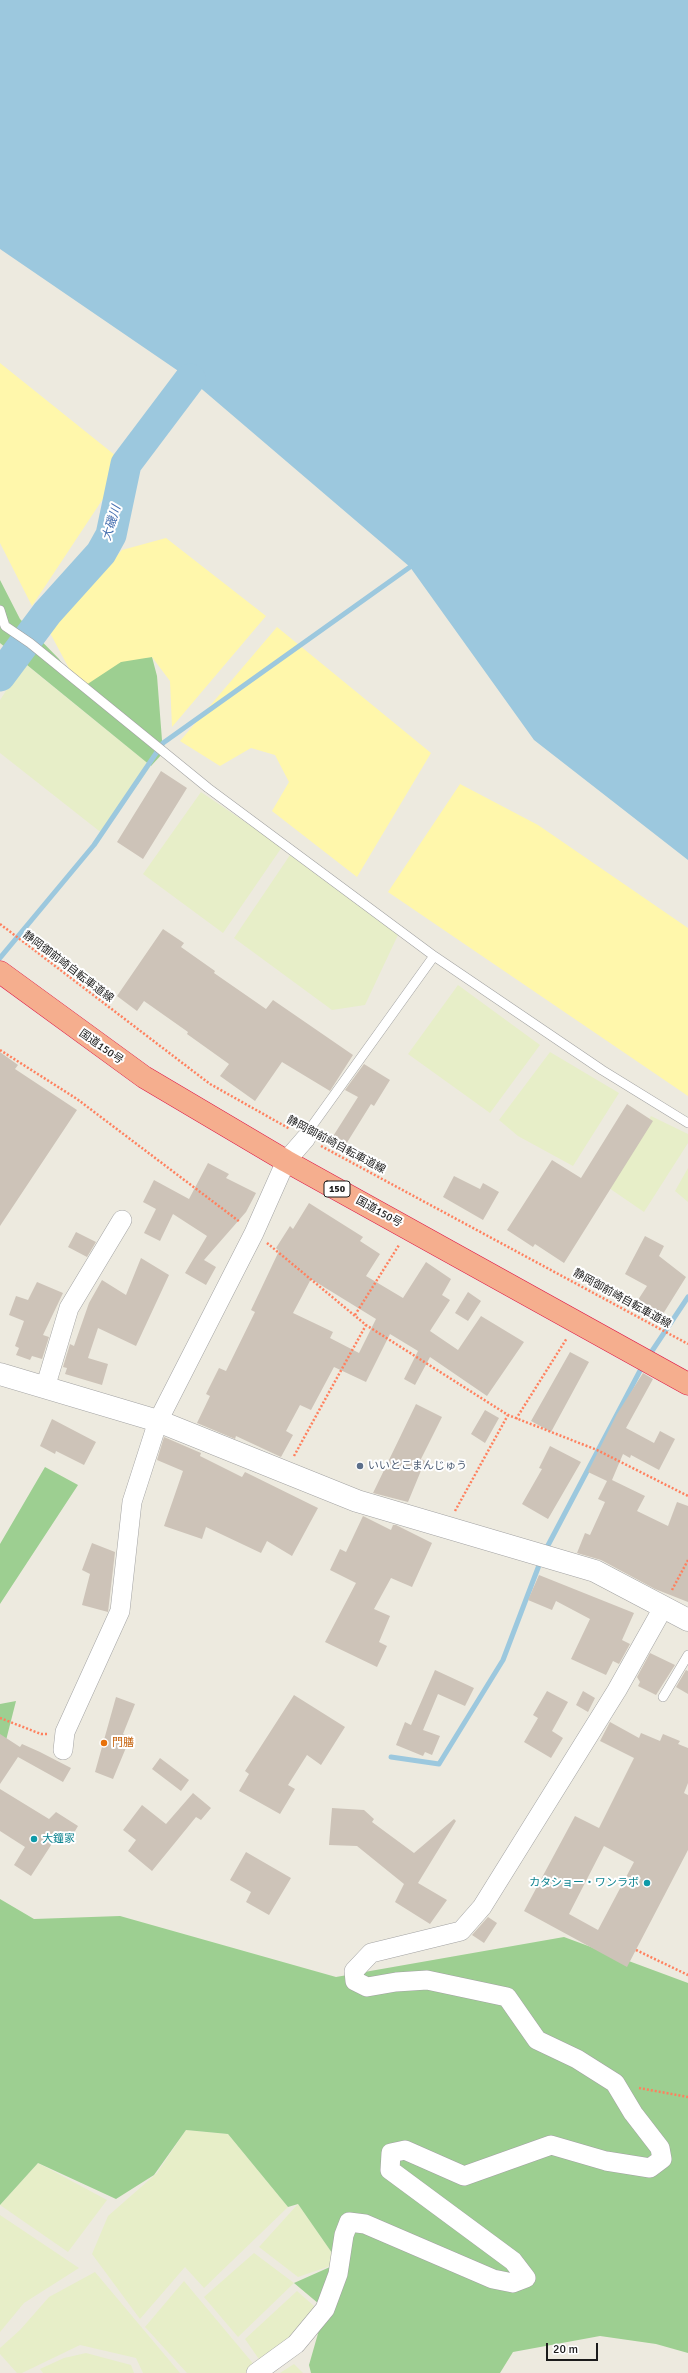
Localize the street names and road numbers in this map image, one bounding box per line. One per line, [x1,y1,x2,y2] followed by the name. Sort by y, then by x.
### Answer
[20,929,116,1005] street label: 静岡御前崎自転車道線
[76,1027,126,1067] street label: 国道150号
[284,1113,388,1177] street label: 静岡御前崎自転車道線
[324,1181,350,1197] road number: 150
[354,1194,404,1230] street label: 国道150号
[571,1267,673,1331] street label: 静岡御前崎自転車道線

